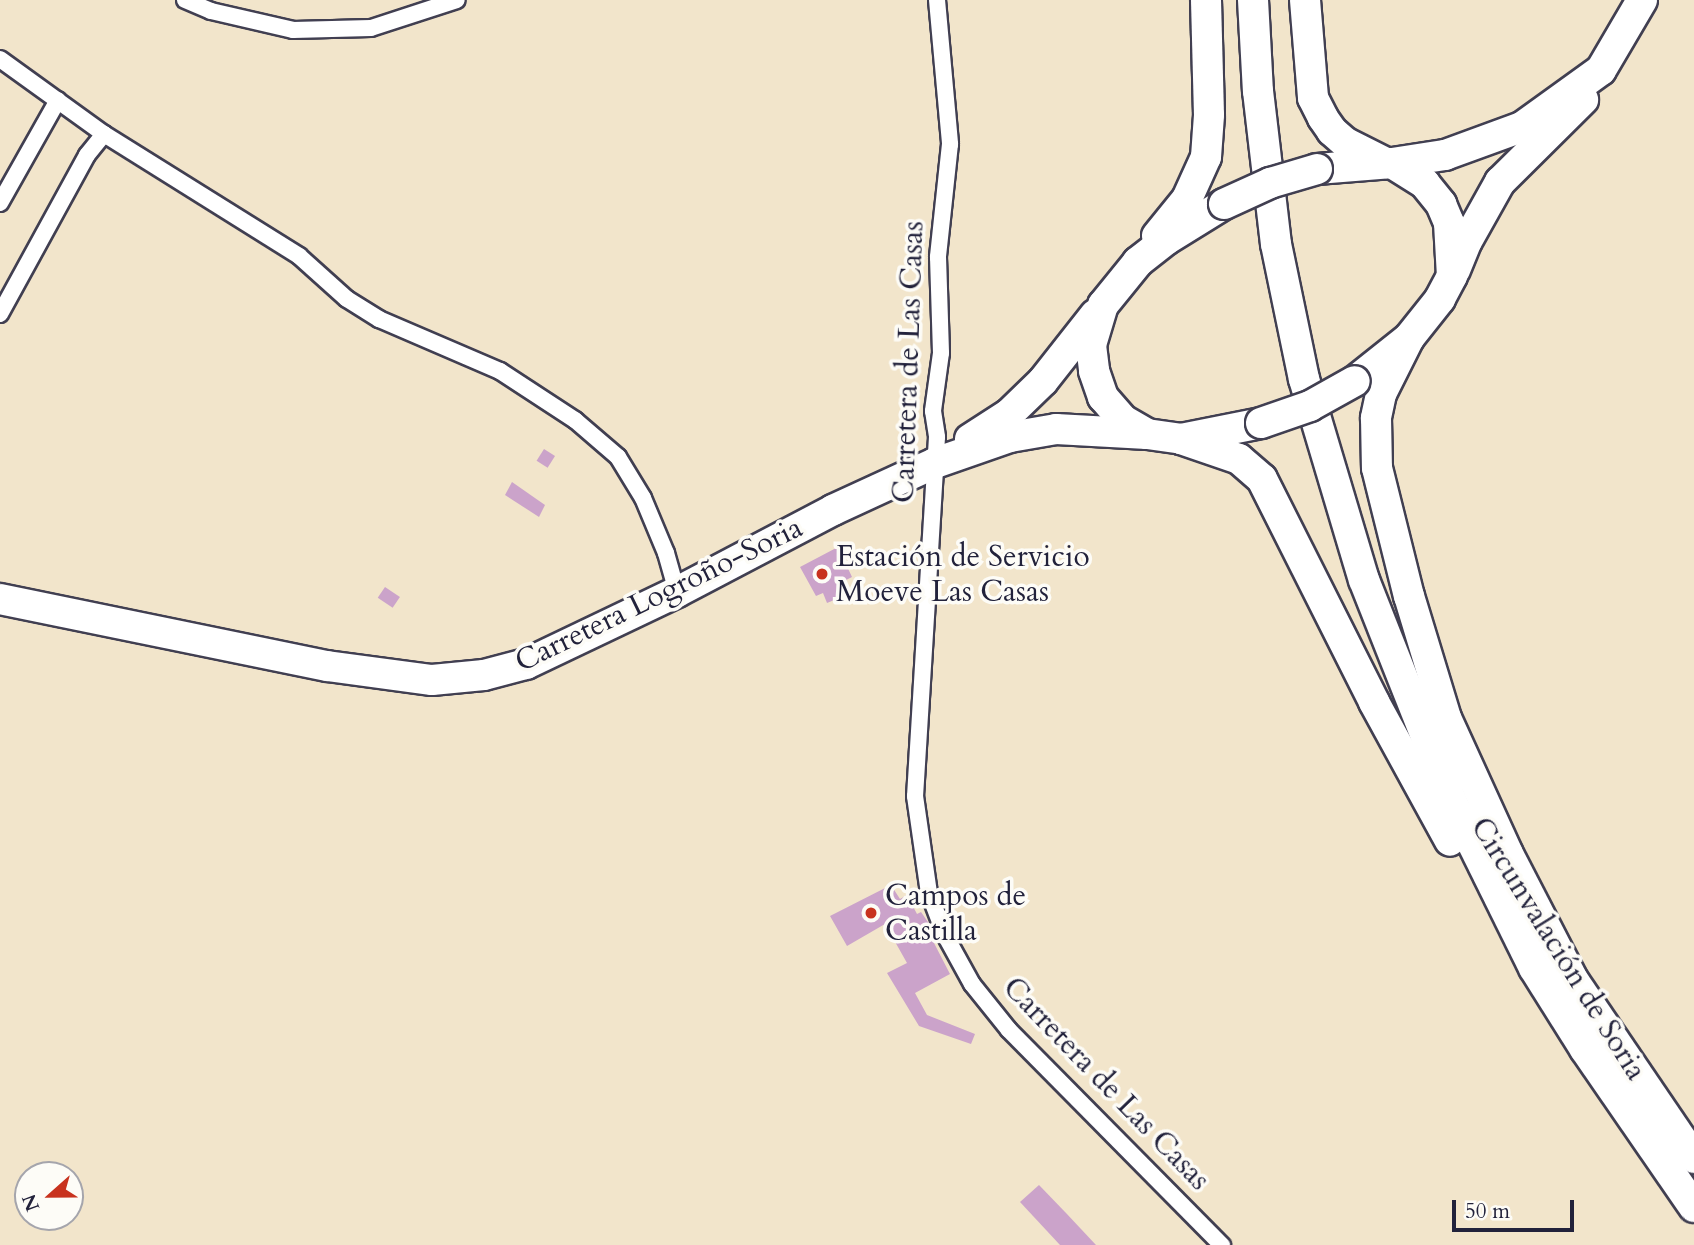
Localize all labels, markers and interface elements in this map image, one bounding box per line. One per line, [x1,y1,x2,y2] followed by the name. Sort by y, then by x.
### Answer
[886,220,932,504] street label: Carretera de Las Casas
[510,510,808,680] street label: Carretera Logroño-Soria
[836,539,1090,610] place label: Estación de Servicio Moeve Las Casas
[814,566,830,582] marker: Estación de Servicio Moeve Las Casas
[1462,811,1654,1087] street label: Circunvalación de Soria
[885,878,1026,948] place label: Campos de Castilla
[863,905,879,921] marker: Campos de Castilla
[995,970,1217,1198] street label: Carretera de Las Casas
[14,1161,84,1231] north arrow
[1456,1186,1578,1230] scale bar
[16,1190,46,1215] text: N
[1465,1197,1510,1226] text: 50 m

